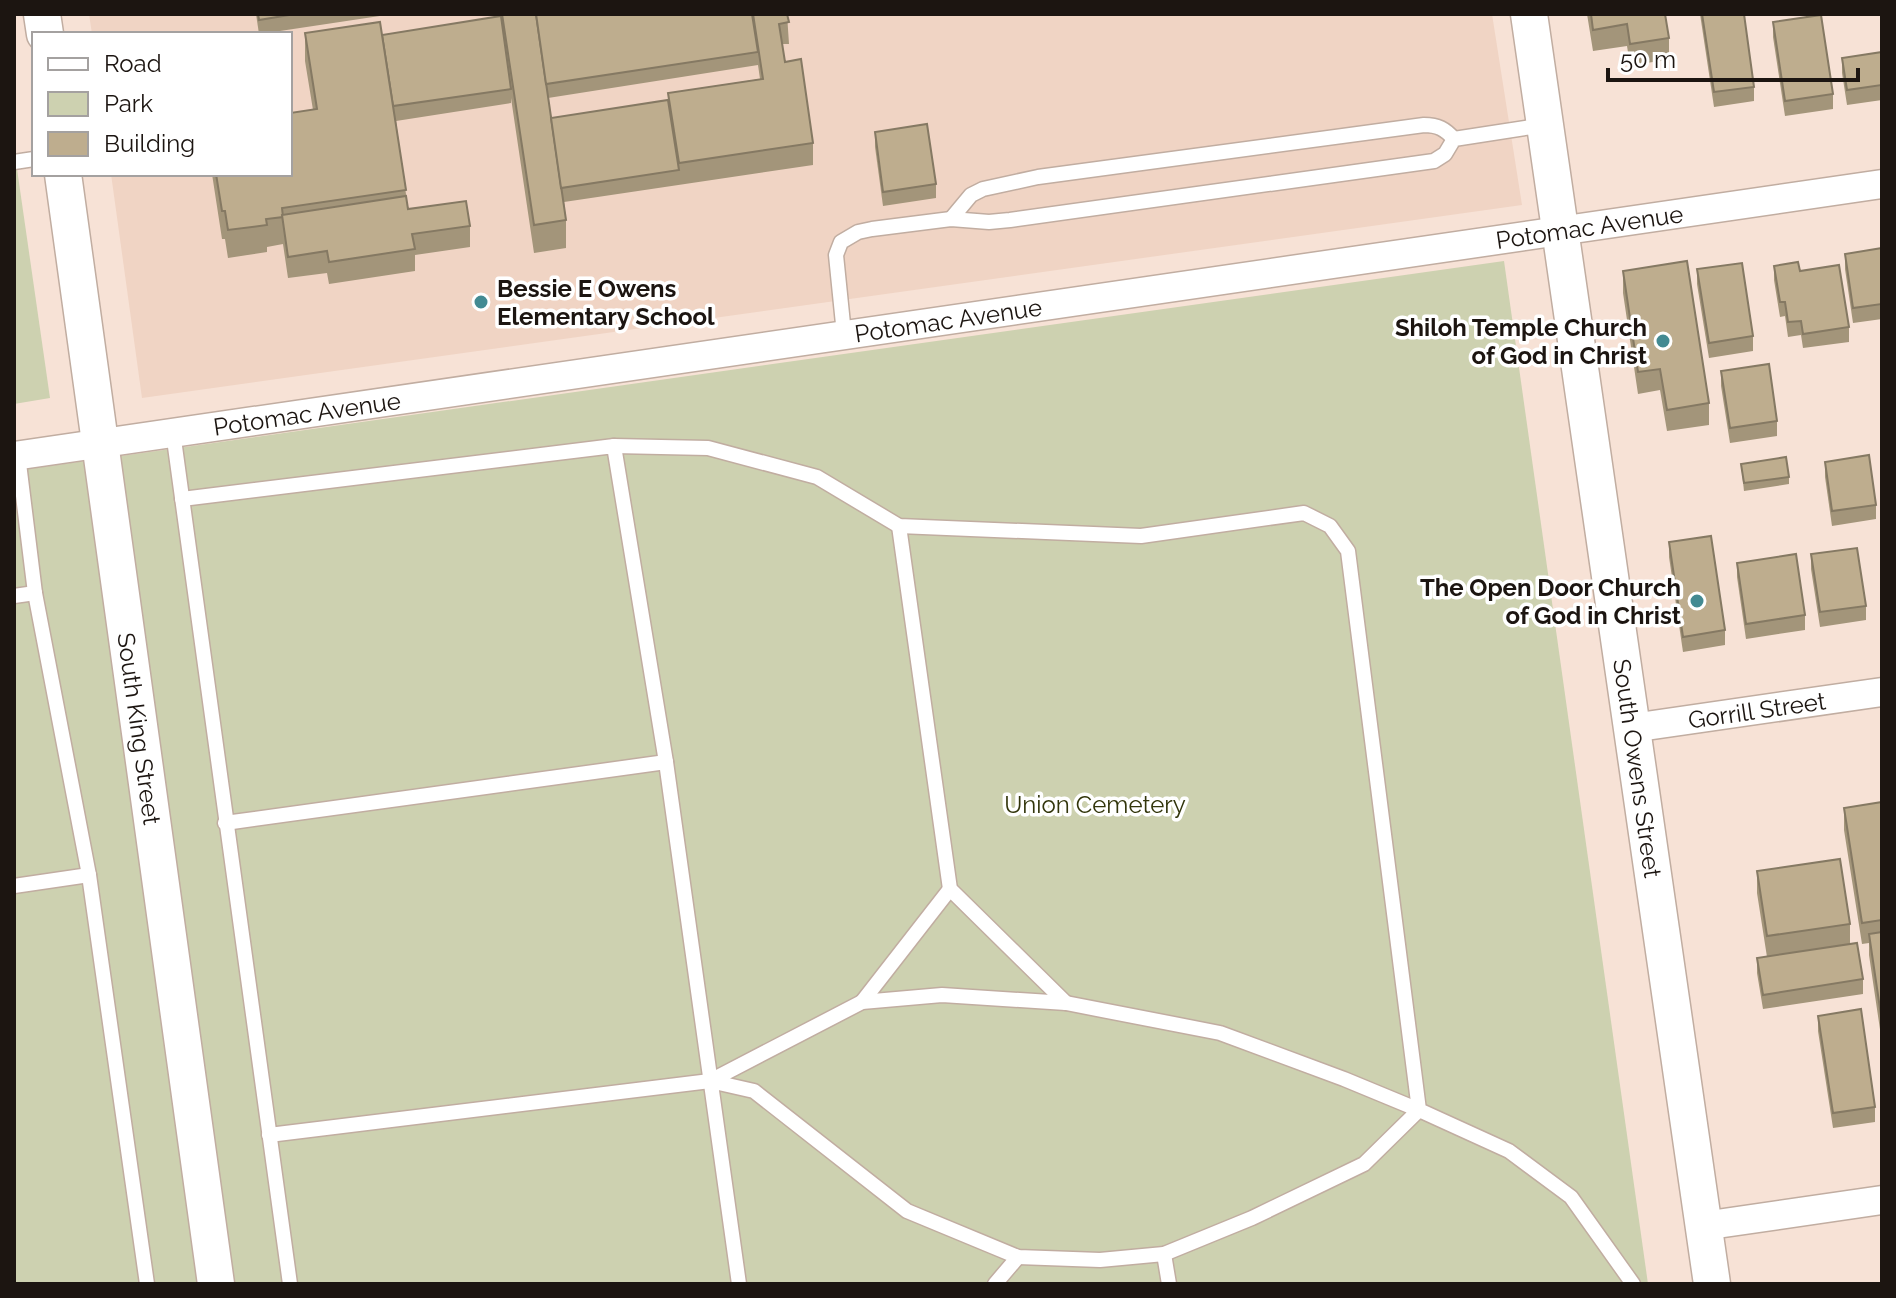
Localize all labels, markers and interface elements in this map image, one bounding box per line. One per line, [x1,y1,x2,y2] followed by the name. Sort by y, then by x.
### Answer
[32,32,292,176] legend
[1608,32,1858,82] scale bar
[1620,45,1676,74] text: 50 m
[104,49,162,78] text: Road
[104,89,153,118] text: Park
[104,129,195,158] text: Building
[1494,199,1685,255] street label: Potomac Avenue
[497,274,715,331] place label: Bessie E Owens Elementary School
[853,292,1044,348] street label: Potomac Avenue
[472,293,490,311] marker: Bessie E Owens Elementary School
[1395,313,1647,370] place label: Shiloh Temple Church of God in Christ
[1654,332,1672,350] marker: Shiloh Temple Church of God in Christ
[211,385,402,441] street label: Potomac Avenue
[1420,573,1681,630] place label: The Open Door Church of God in Christ
[1688,592,1706,610] marker: The Open Door Church of God in Christ
[112,631,167,827] street label: South King Street
[1608,657,1668,880] street label: South Owens Street
[1686,686,1827,734] street label: Gorrill Street
[1004,790,1186,819] park label: Union Cemetery

